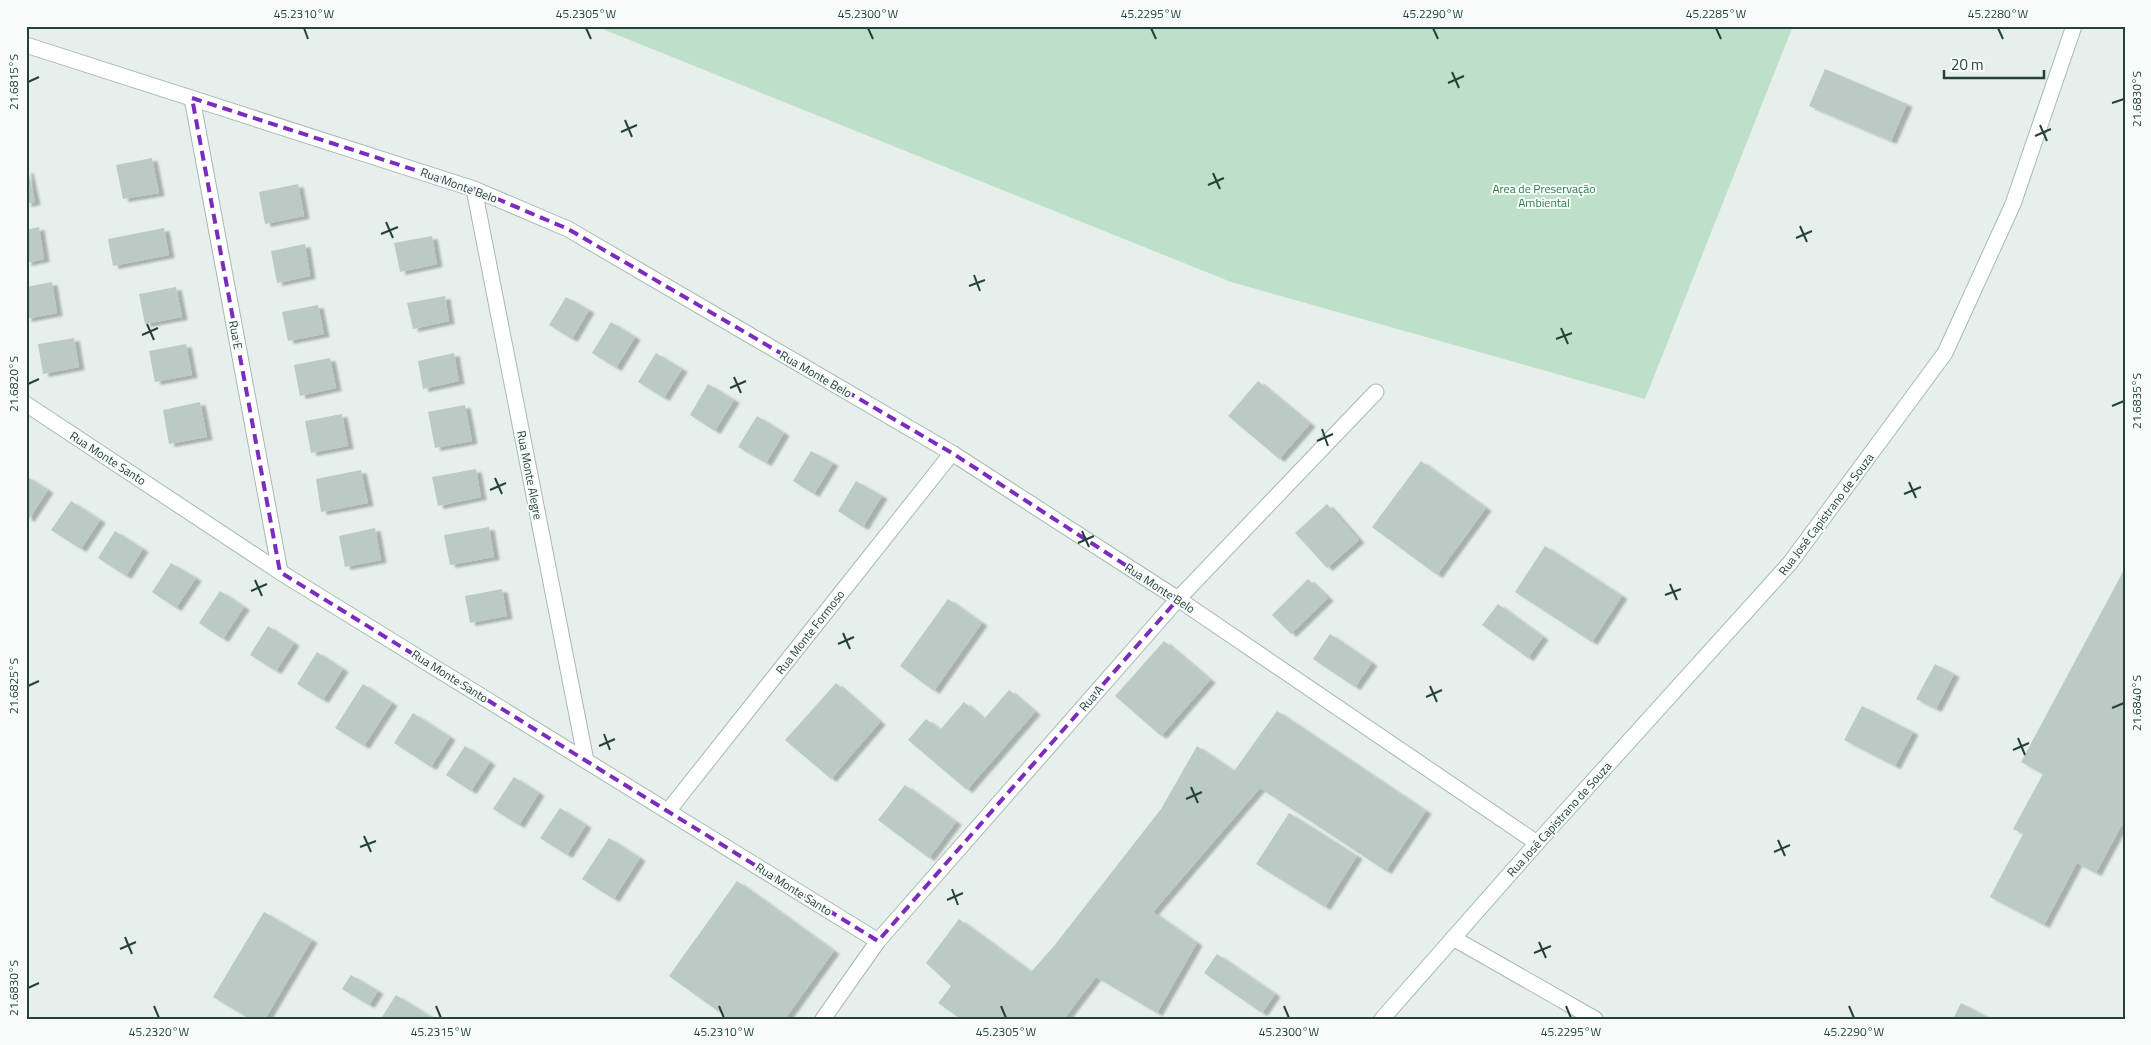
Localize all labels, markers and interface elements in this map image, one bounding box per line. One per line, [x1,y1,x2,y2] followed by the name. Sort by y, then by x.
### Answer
[274,4,334,23] text: 45.2310°W
[556,4,616,23] text: 45.2305°W
[838,4,898,23] text: 45.2300°W
[1121,4,1181,23] text: 45.2295°W
[1403,4,1463,23] text: 45.2290°W
[1686,4,1746,23] text: 45.2285°W
[1968,4,2028,23] text: 45.2280°W
[1944,48,2044,80] scale bar
[1951,53,1984,76] text: 20 m
[4,54,23,110] text: 21.6815°S
[2127,71,2146,127] text: 21.6830°S
[418,162,500,208] street label: Rua Monte Belo
[1492,179,1596,212] park label: Area de Preservação Ambiental
[224,319,248,351] street label: Rua E
[776,346,856,402] street label: Rua Monte Belo
[4,356,23,412] text: 21.6820°S
[2127,373,2146,429] text: 21.6835°S
[66,426,150,490] street label: Rua Monte Santo
[512,429,548,521] street label: Rua Monte Alegre
[1774,449,1878,579] street label: Rua José Capistrano de Souza
[1121,558,1199,618] street label: Rua Monte Belo
[771,586,849,678] street label: Rua Monte Formoso
[408,645,492,707] street label: Rua Monte Santo
[4,658,23,714] text: 21.6825°S
[2127,675,2146,731] text: 21.6840°S
[1074,681,1108,715] street label: Rua A
[1502,757,1616,881] street label: Rua José Capistrano de Souza
[752,858,836,920] street label: Rua Monte Santo
[4,960,23,1016] text: 21.6830°S
[129,1022,189,1041] text: 45.2320°W
[411,1022,471,1041] text: 45.2315°W
[694,1022,754,1041] text: 45.2310°W
[976,1022,1036,1041] text: 45.2305°W
[1259,1022,1319,1041] text: 45.2300°W
[1541,1022,1601,1041] text: 45.2295°W
[1824,1022,1884,1041] text: 45.2290°W

